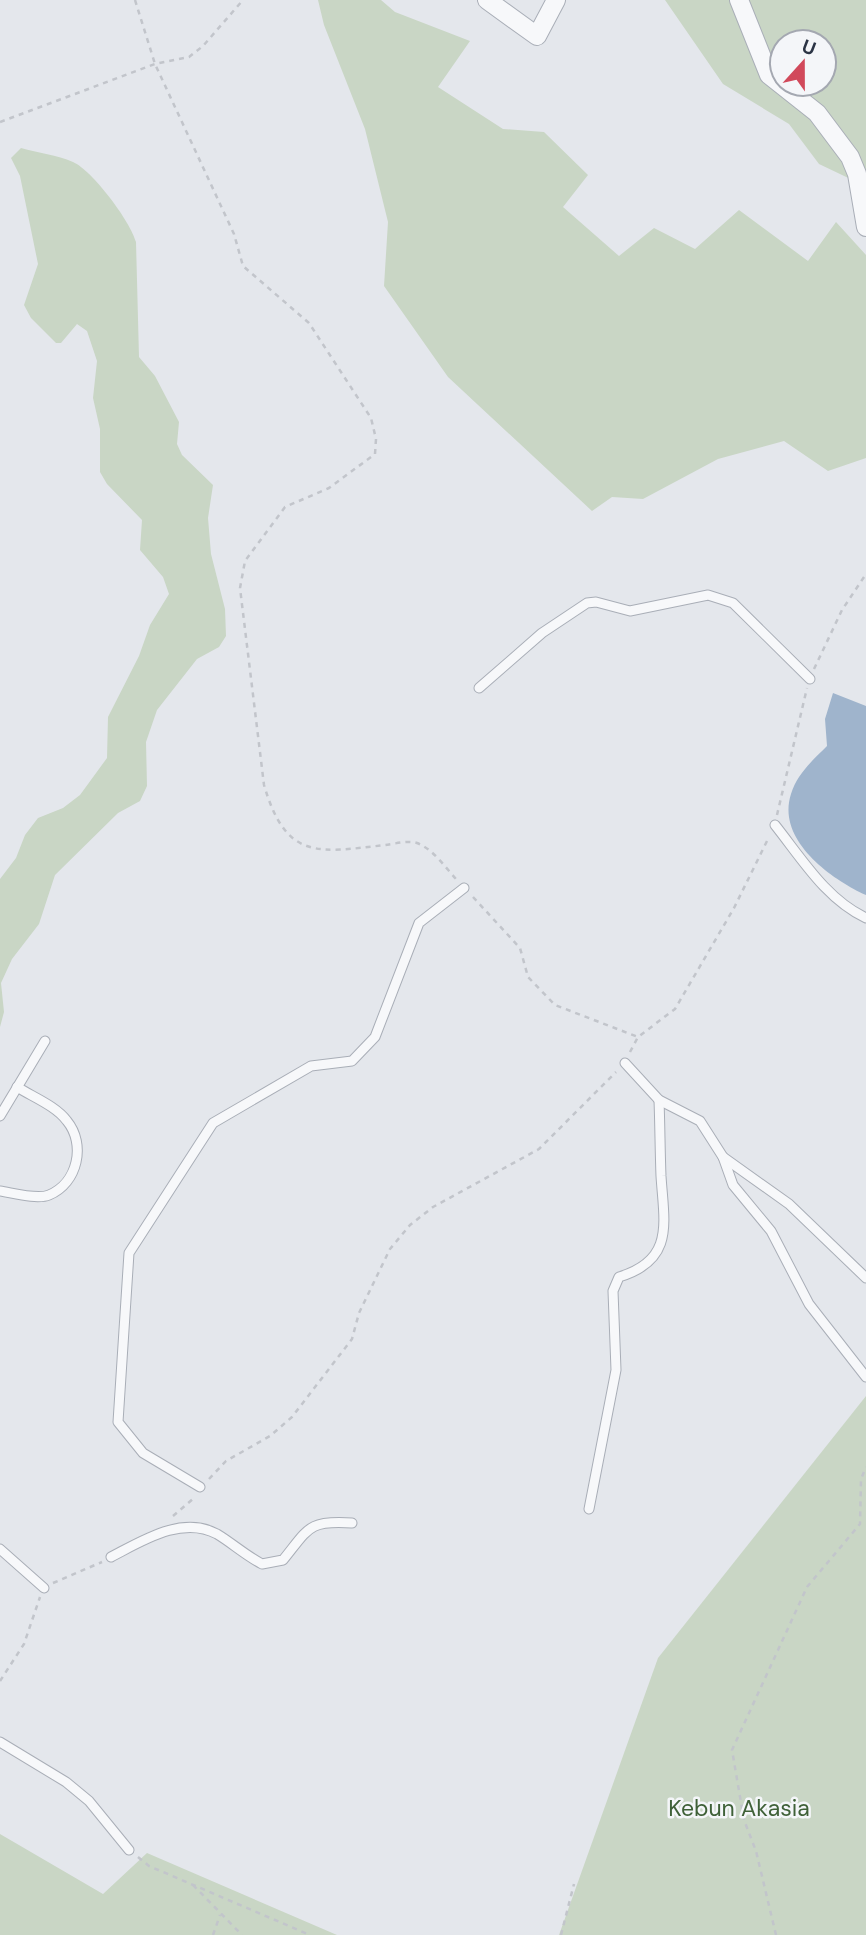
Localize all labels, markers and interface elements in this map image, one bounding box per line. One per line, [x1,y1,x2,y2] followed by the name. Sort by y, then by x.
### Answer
[768,28,838,98] north arrow
[798,34,819,62] text: U
[668,1793,810,1823] park label: Kebun Akasia

